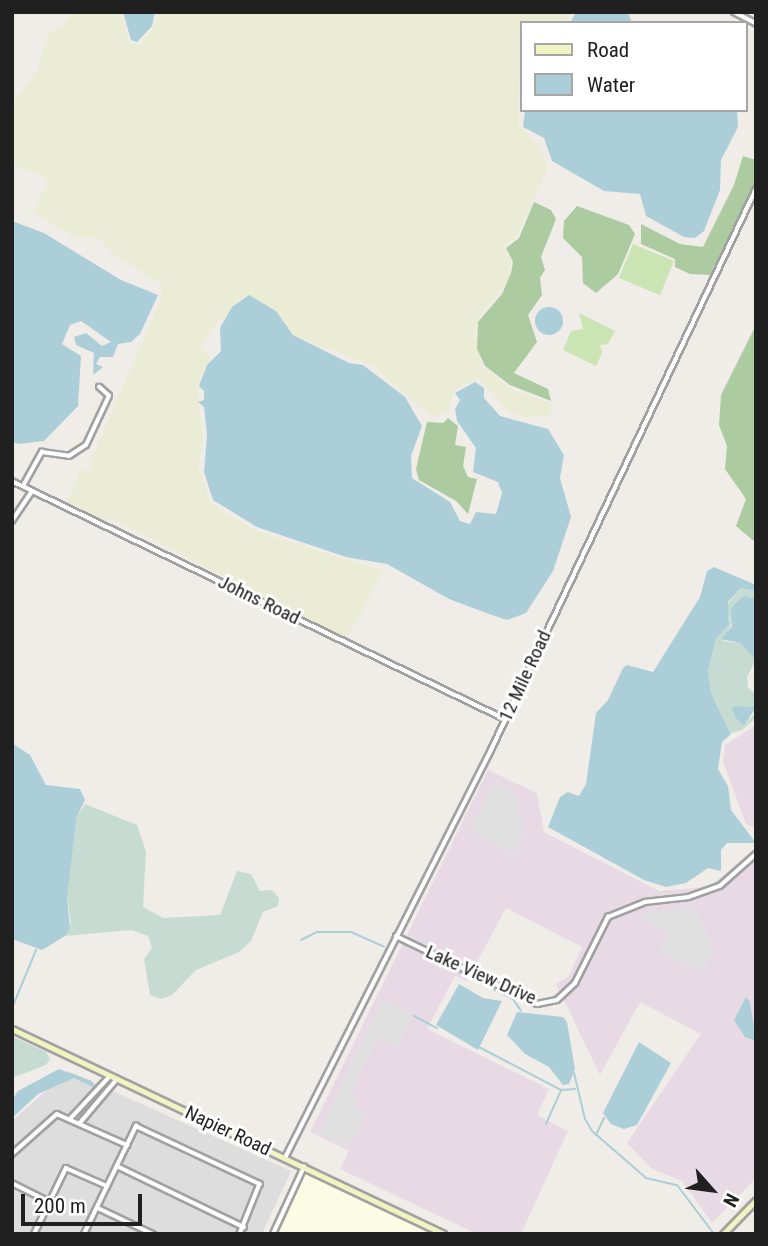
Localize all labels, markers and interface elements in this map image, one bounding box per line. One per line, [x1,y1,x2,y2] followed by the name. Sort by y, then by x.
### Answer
[520,21,747,112] legend
[587,38,629,62] text: Road
[587,73,635,97] text: Water
[214,570,304,630] street label: Johns Road
[494,627,556,725] street label: 12 Mile Road
[422,941,540,1009] street label: Lake View Drive
[182,1101,274,1161] street label: Napier Road
[677,1155,747,1225] north arrow
[24,1180,145,1224] scale bar
[718,1190,744,1211] text: N
[34,1194,86,1218] text: 200 m

